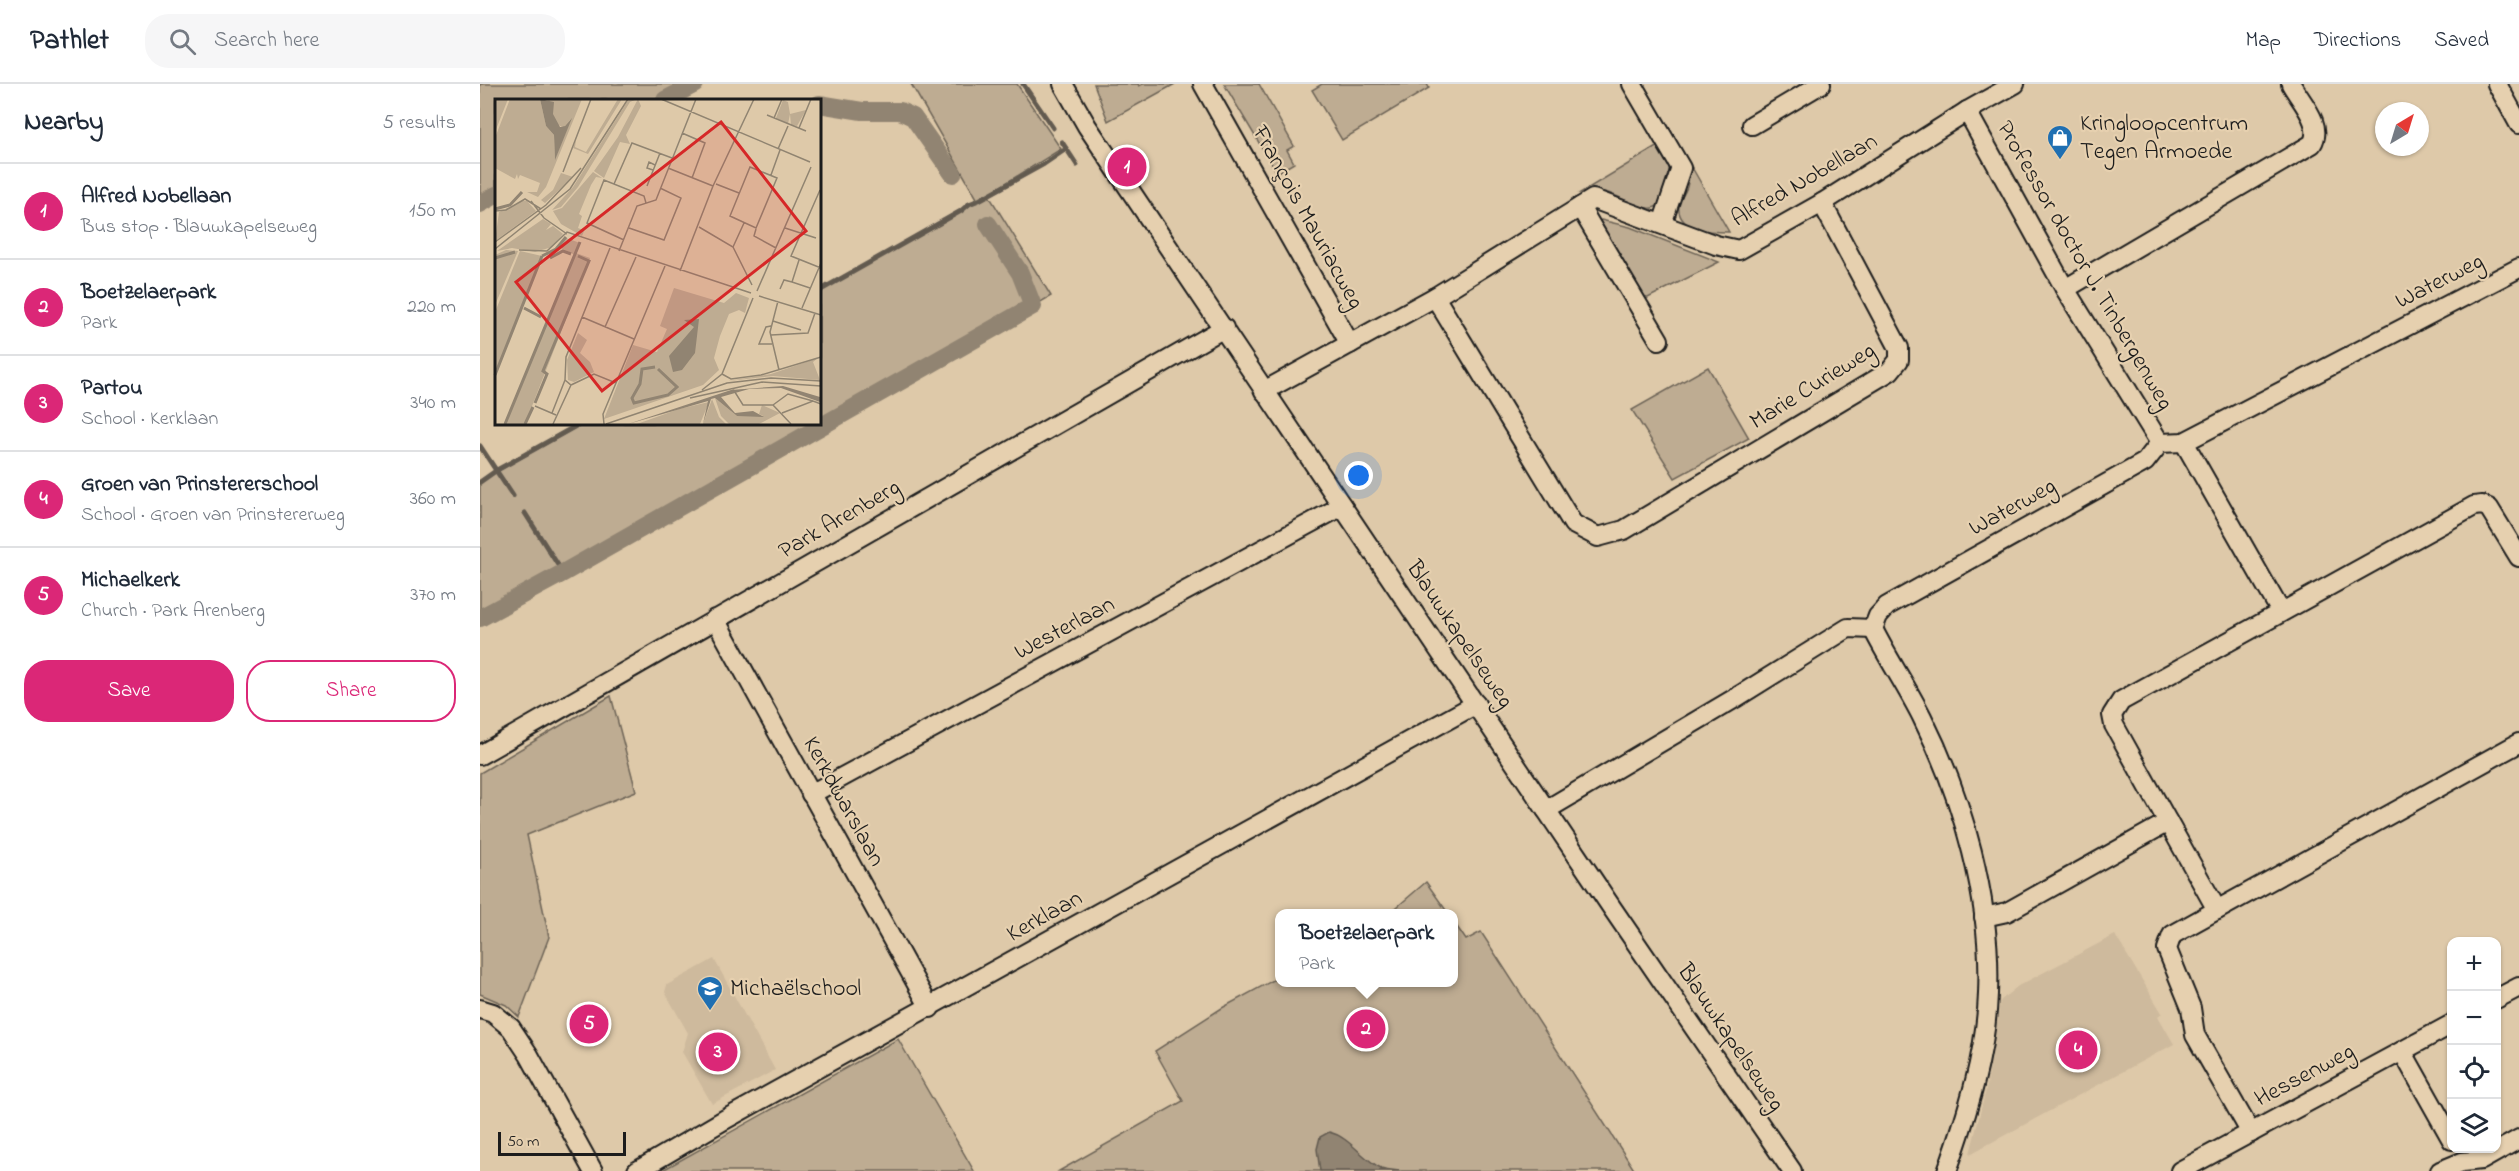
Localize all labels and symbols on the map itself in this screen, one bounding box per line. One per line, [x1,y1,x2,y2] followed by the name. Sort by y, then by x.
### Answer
[495,99,820,424] inset map
[2375,102,2429,156] north arrow
[2080,107,2248,170] place label: Kringloopcentrum Tegen Armoede
[1987,115,2181,417] street label: Professor doctor J. Tinbergenweg
[1241,119,1372,316] street label: François Mauriacweg
[2045,123,2075,161] shop icon: Kringloopcentrum Tegen Armoede
[1725,125,1885,237] street label: Alfred Nobellaan
[1108,144,1146,190] pin: 1
[2390,245,2490,319] street label: Waterweg
[1743,334,1883,440] street label: Marie Curieweg
[1344,461,1373,490] your location
[1963,470,2063,546] street label: Waterweg
[772,471,908,569] street label: Park Arenberg
[1396,553,1522,716] street label: Blauwkapelseweg
[1008,588,1122,670] street label: Westerlaan
[793,731,893,873] street label: Kerkdwarslaan
[1001,882,1089,952] street label: Kerklaan
[1667,956,1793,1119] street label: Blauwkapelseweg
[730,972,861,1007] place label: Michaëlschool
[695,974,725,1012] school or university icon: Michaëlschool
[570,1002,608,1046] pin: 5
[1346,1006,1386,1052] pin: 2
[2058,1028,2098,1072] pin: 4
[698,1030,738,1074] pin: 3
[2249,1035,2361,1117] street label: Hessenweg
[498,1129,626,1156] scale bar

